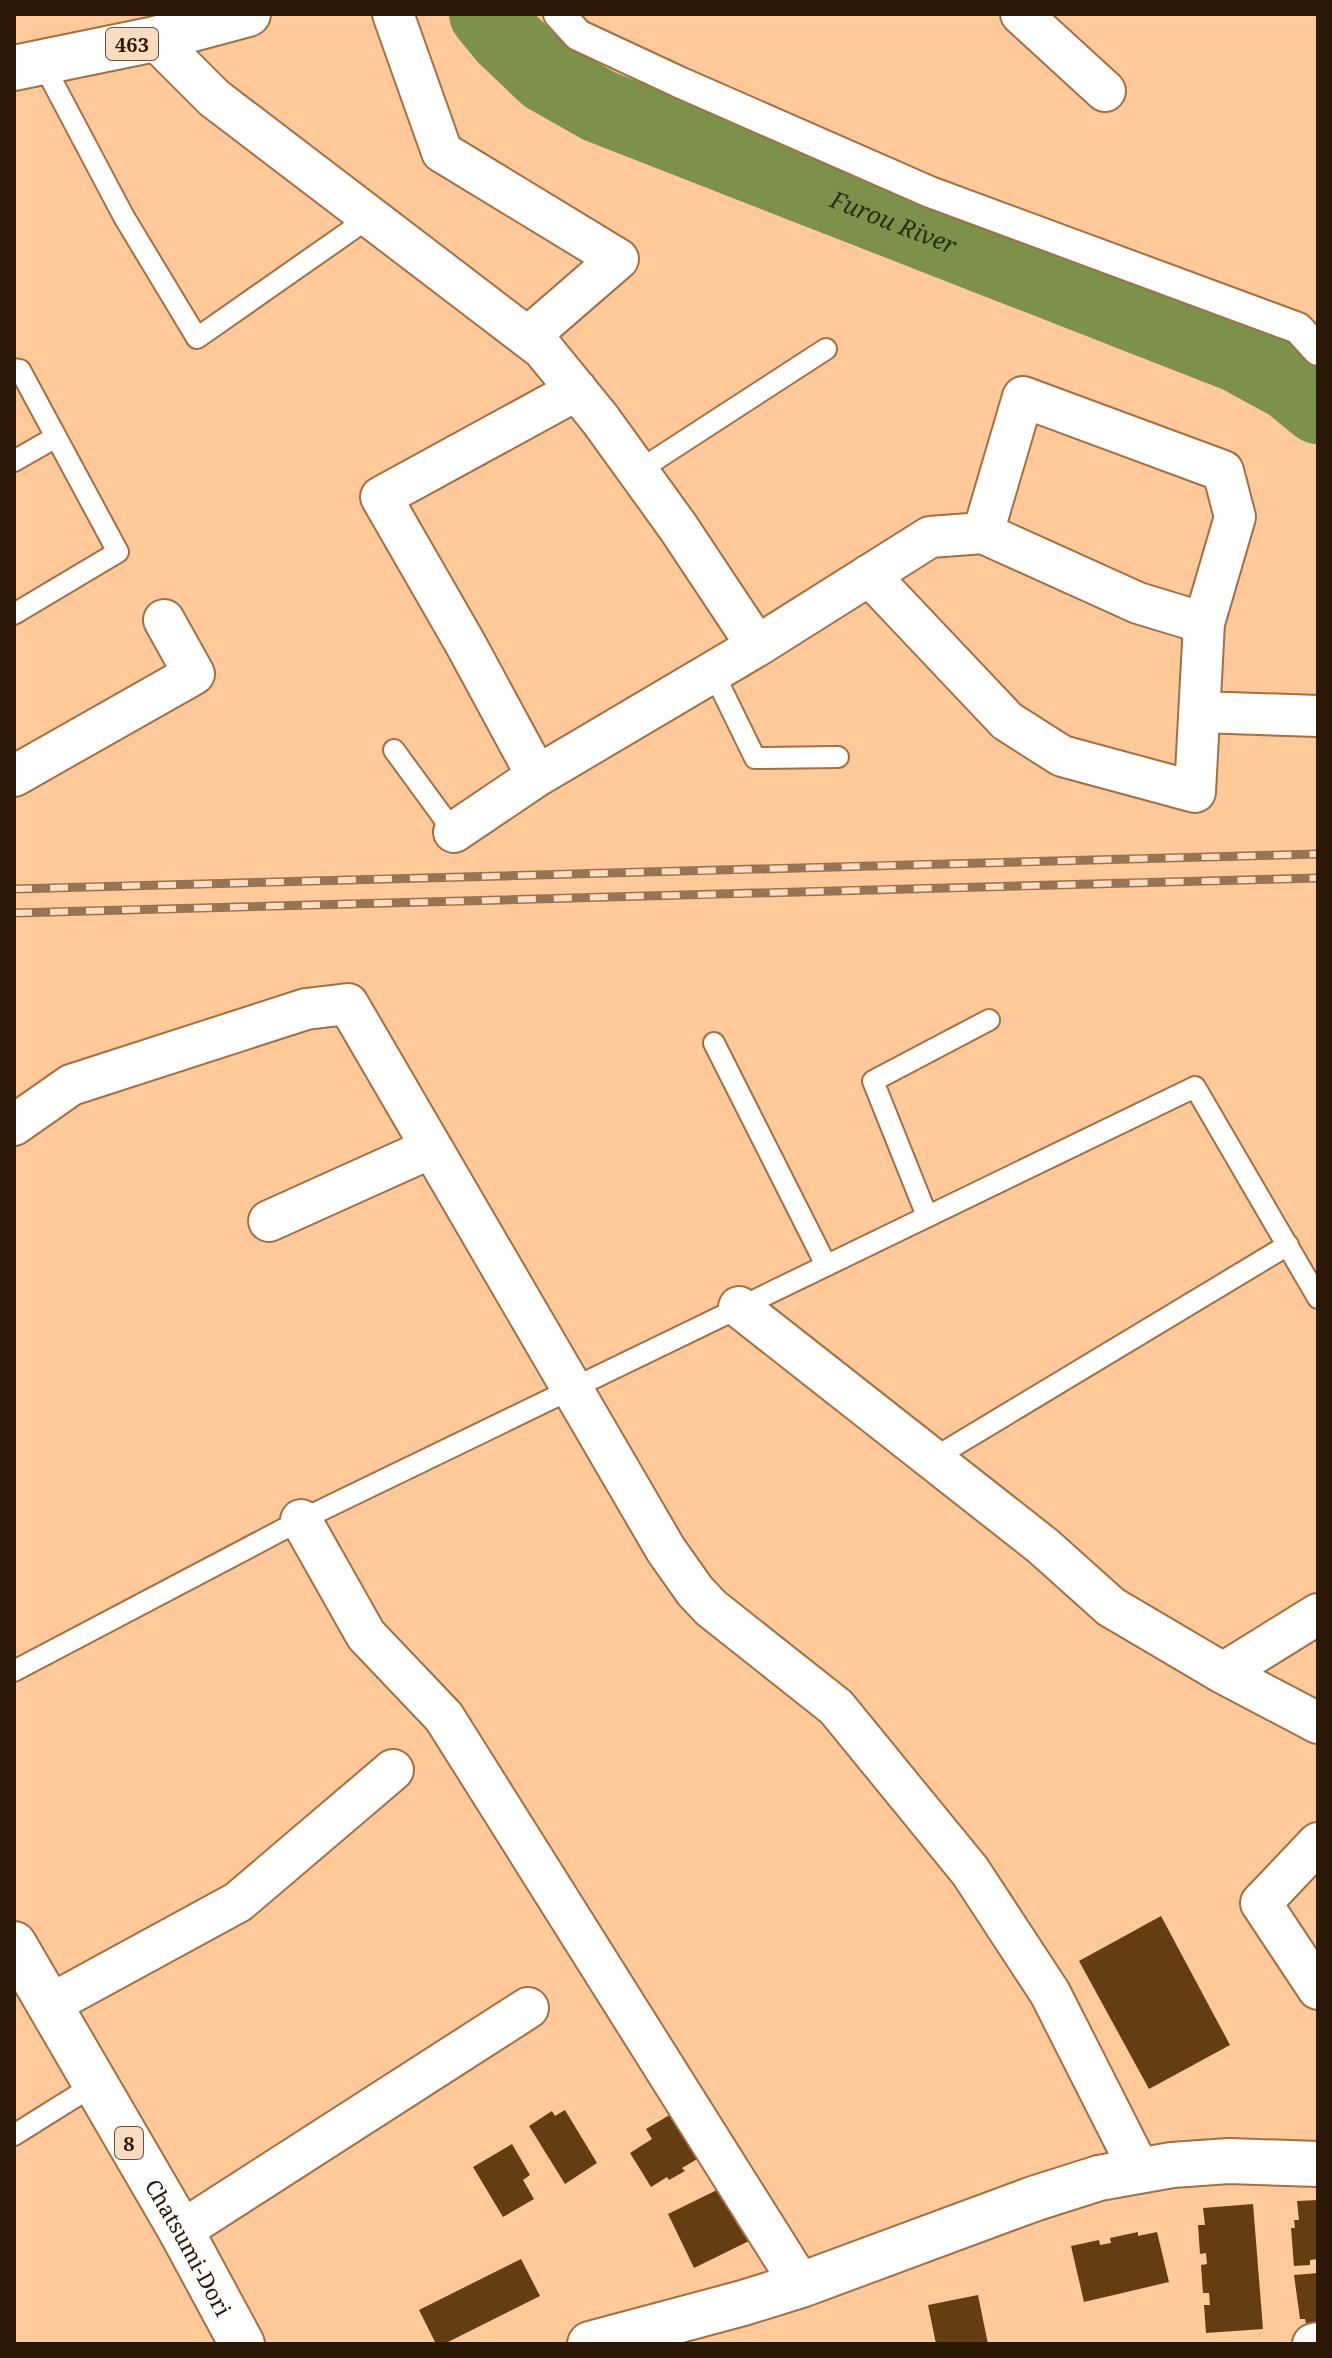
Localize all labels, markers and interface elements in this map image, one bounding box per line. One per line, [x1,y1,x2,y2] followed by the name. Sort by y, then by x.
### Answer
[106,28,158,60] road number: 463
[825,181,963,261] water label: Furou River
[115,2127,143,2159] road number: 8
[139,2173,239,2321] street label: Chatsumi-Dori

